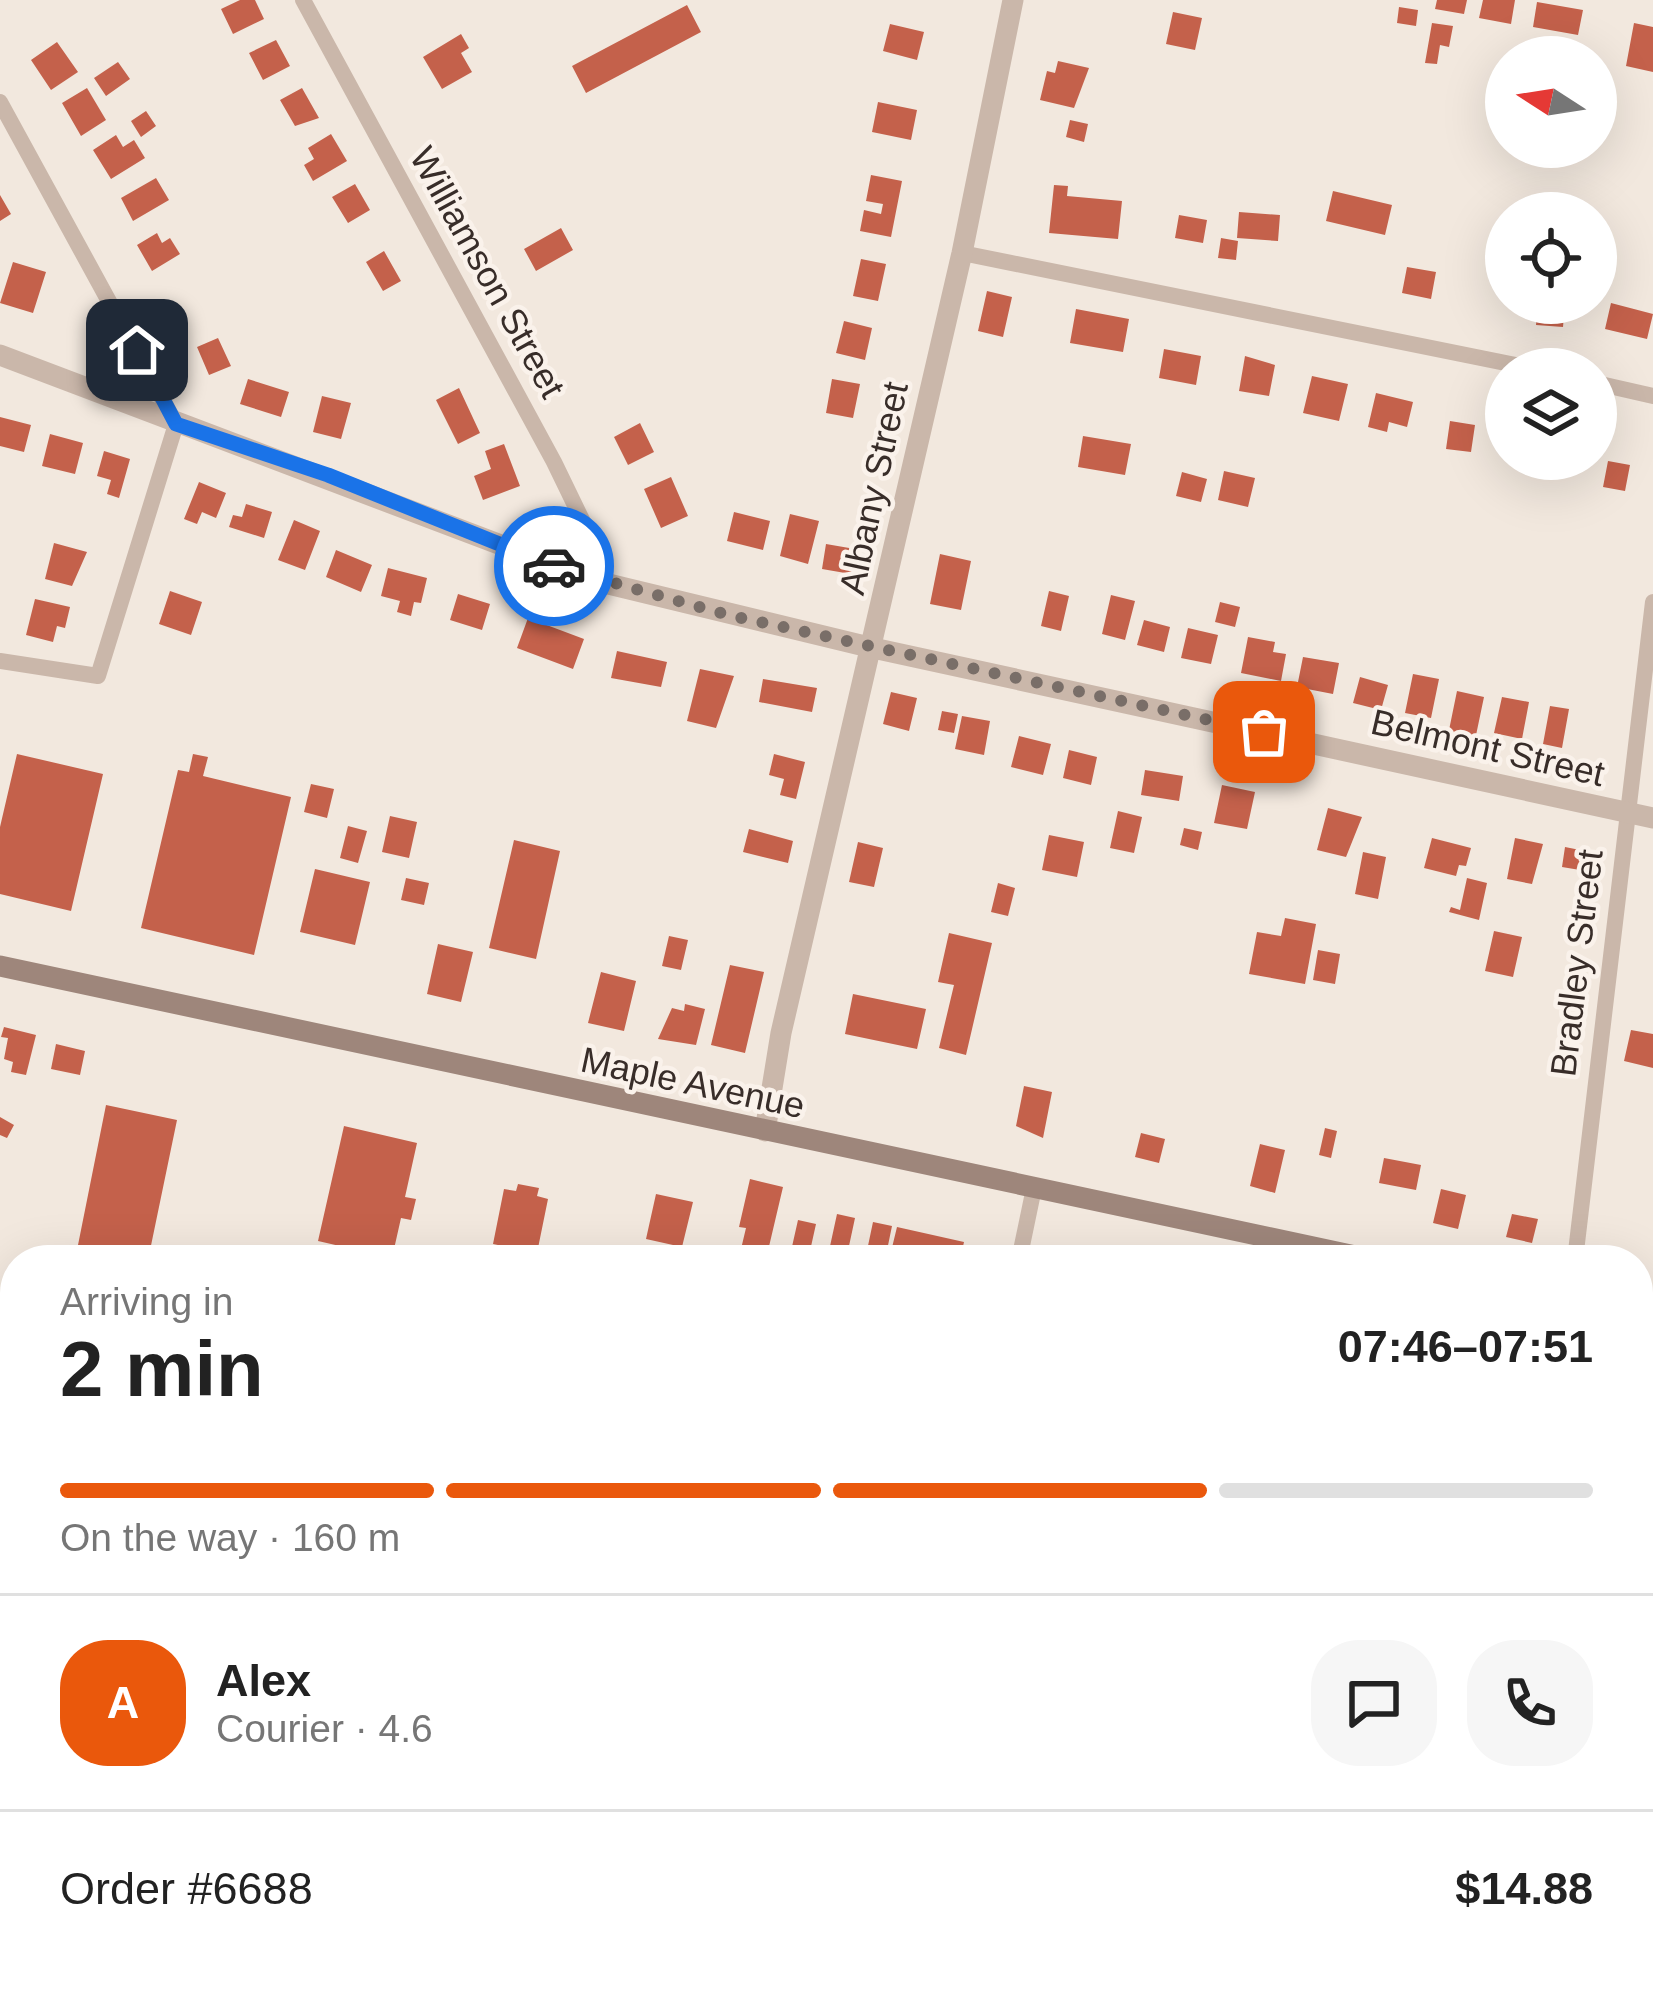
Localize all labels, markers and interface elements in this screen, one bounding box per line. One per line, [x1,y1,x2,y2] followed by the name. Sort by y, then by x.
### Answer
[1485,36,1617,168] north arrow
[1485,36,1617,480] map controls
[402,140,573,405] street label: Williamson Street
[1485,192,1617,324] button: locate
[86,299,188,401] pin
[104,317,170,383] icon: home
[1485,348,1617,480] button: layers
[831,378,916,598] street label: Albany Street
[494,506,614,626] courier
[521,533,587,599] icon: car
[1213,681,1315,783] pin
[1231,699,1297,765] icon: bag
[1367,701,1609,794] street label: Belmont Street
[1542,847,1611,1079] street label: Bradley Street
[577,1039,808,1126] street label: Maple Avenue
[60,1280,233,1323] text: Arriving in
[1338,1321,1593,1372] text: 07:46–07:51
[60,1325,264,1413] text: 2 min
[60,1516,400,1559] text: On the way · 160 m
[1311,1640,1437,1766] button: chat
[1467,1640,1593,1766] button: phone
[216,1655,311,1706] text: Alex
[107,1677,139,1728] text: A
[216,1707,433,1750] text: Courier · 4.6
[60,1863,313,1914] text: Order #6688
[1455,1863,1593,1914] text: $14.88

